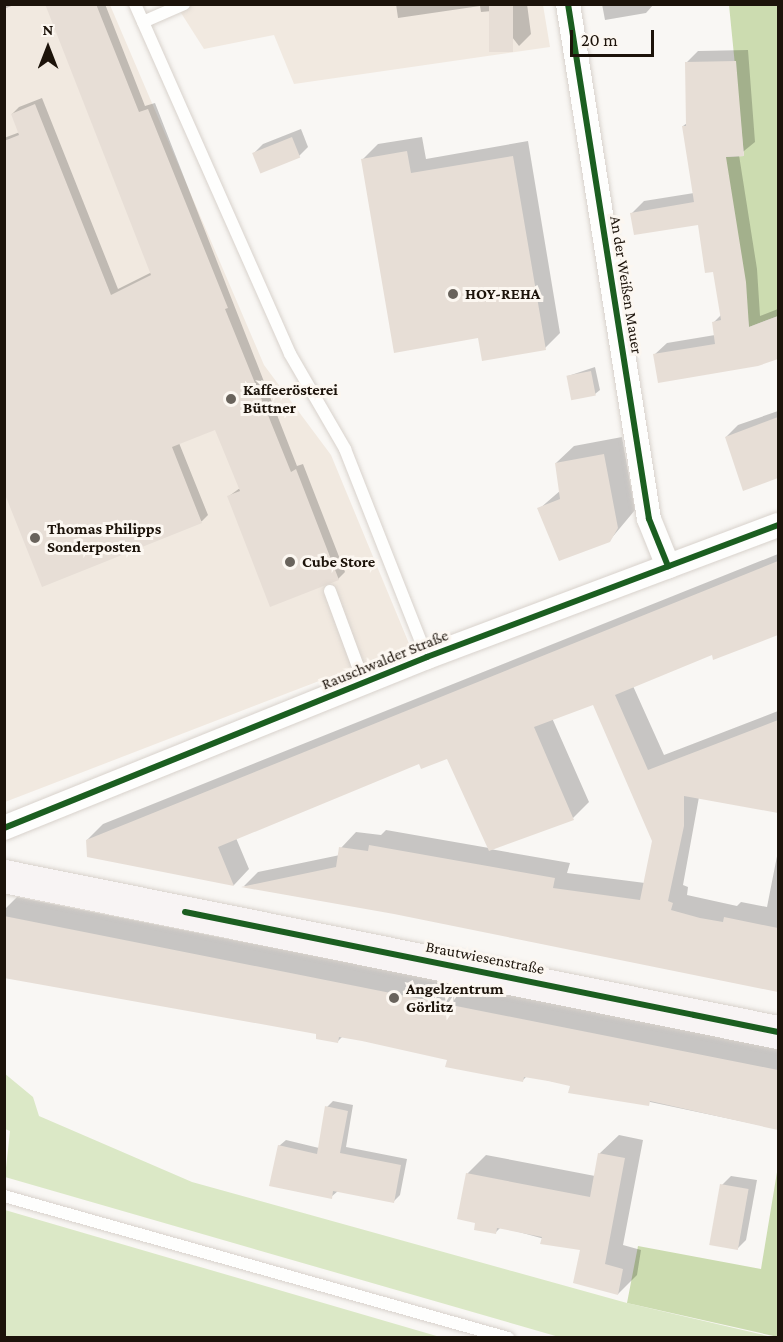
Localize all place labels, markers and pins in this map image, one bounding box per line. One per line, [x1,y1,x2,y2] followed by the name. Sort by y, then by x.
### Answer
[465,284,540,304] place label: HOY-REHA
[446,287,460,301] marker: HOY-REHA
[243,380,338,418] place label: Kaffeerösterei Büttner
[224,392,238,406] marker: Kaffeerösterei Büttner
[47,519,161,557] place label: Thomas Philipps Sonderposten
[28,531,42,545] marker: Thomas Philipps Sonderposten
[302,552,375,572] place label: Cube Store
[283,555,297,569] marker: Cube Store
[406,979,504,1017] place label: Angelzentrum Görlitz
[387,991,401,1005] marker: Angelzentrum Görlitz

